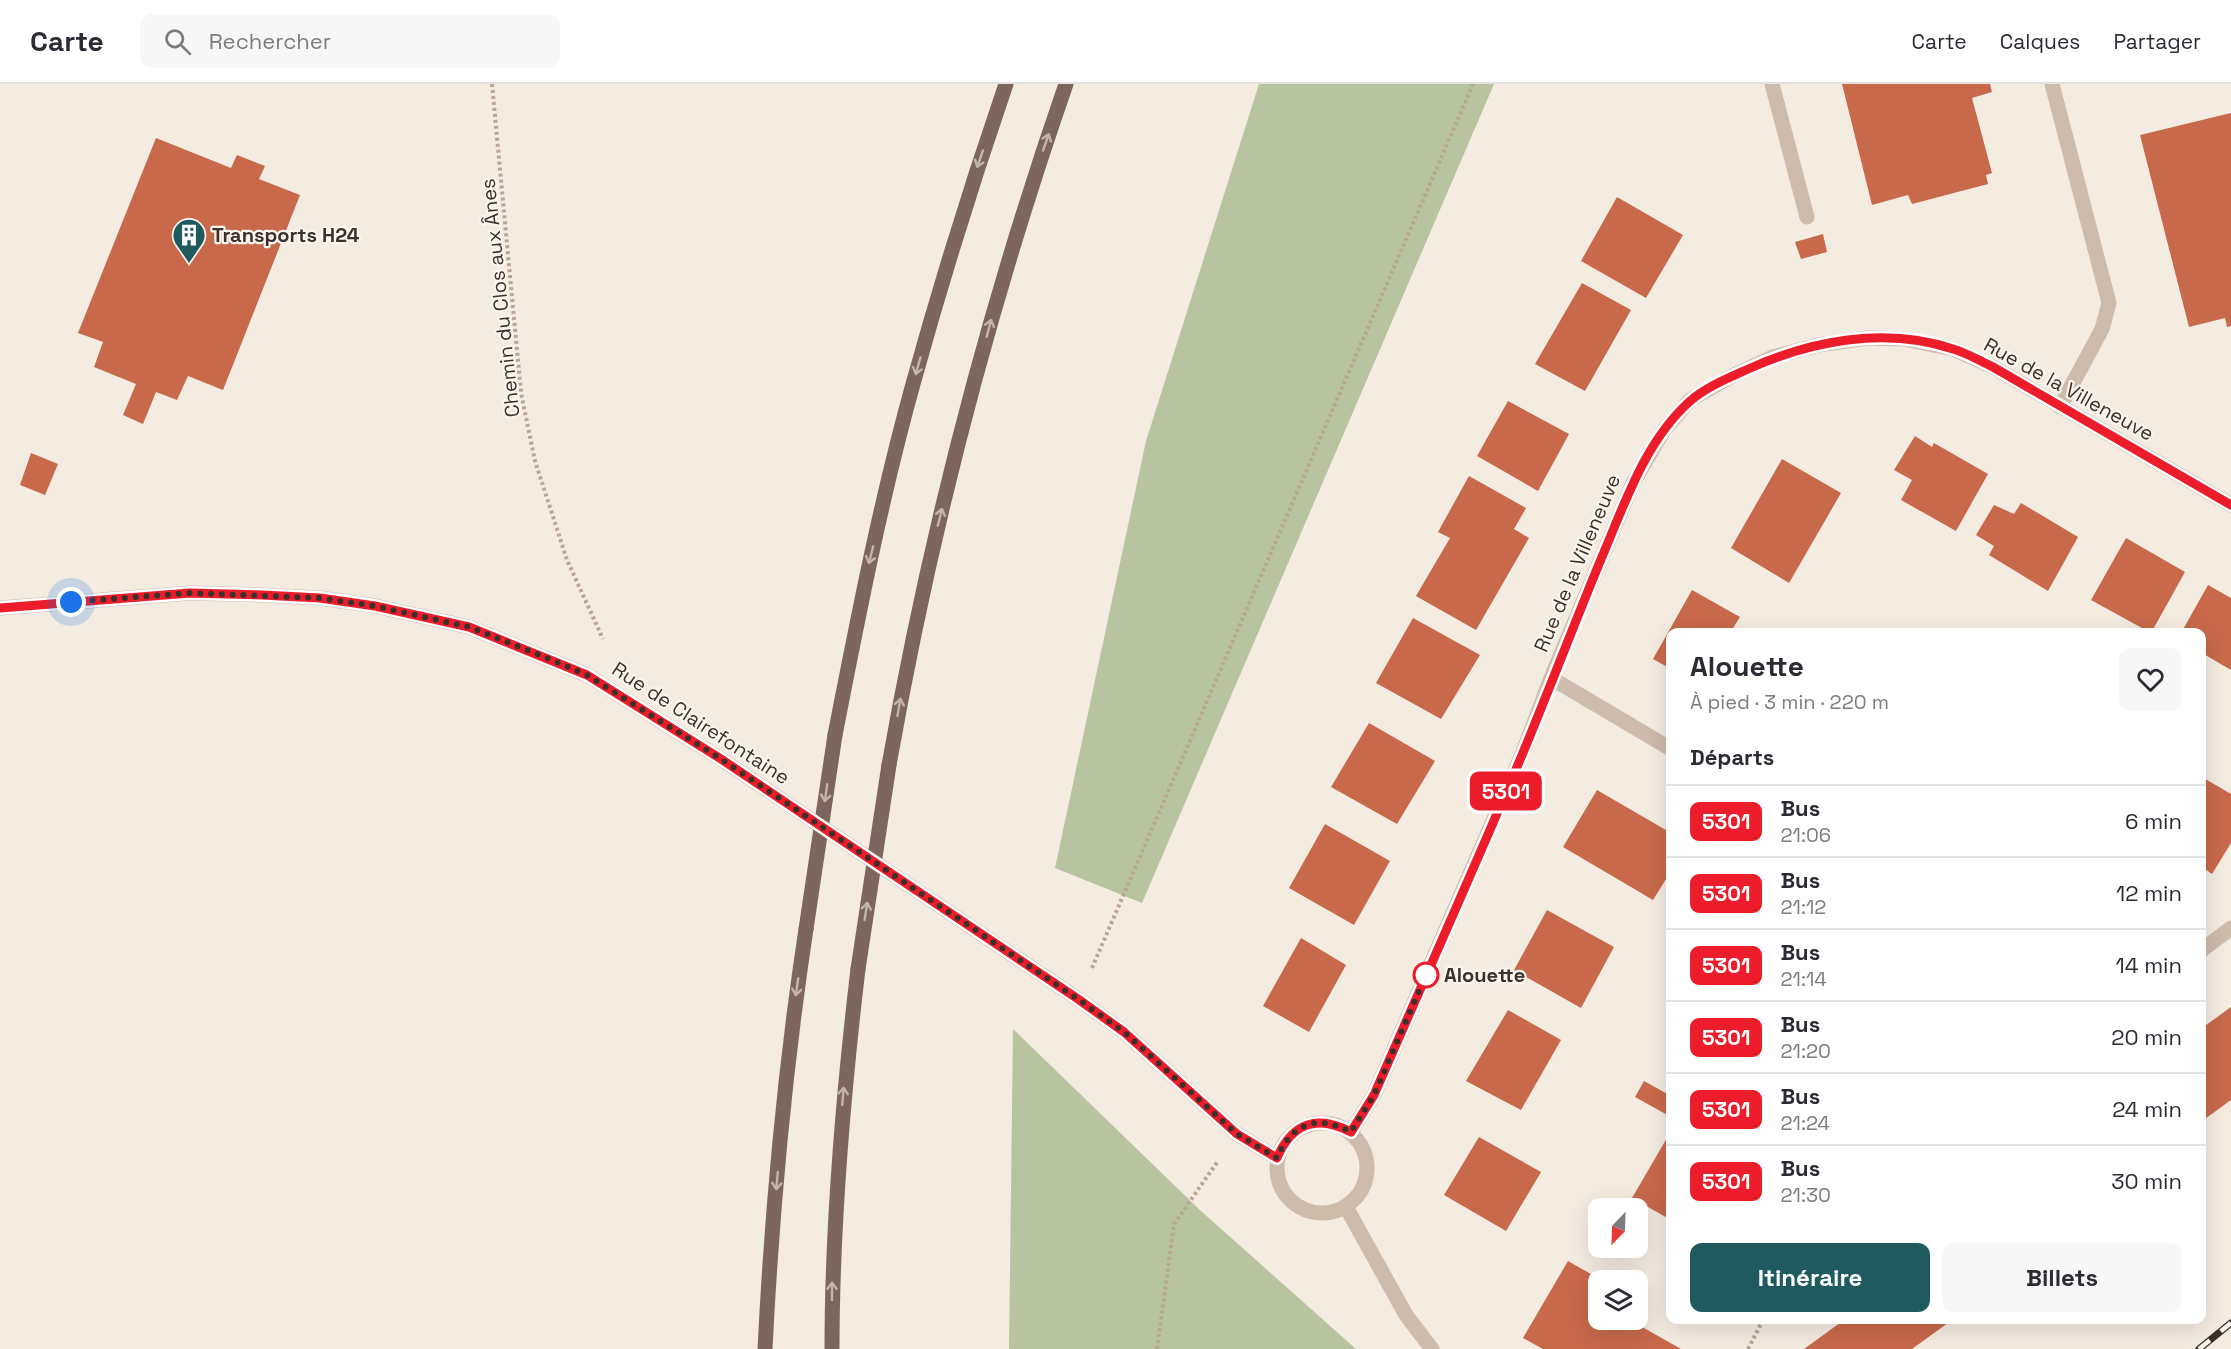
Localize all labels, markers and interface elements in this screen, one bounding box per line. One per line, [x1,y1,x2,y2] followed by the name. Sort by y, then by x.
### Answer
[140,14,560,68] search box
[30,23,104,59] text: Carte
[161,25,194,58] icon: search
[209,27,331,55] text: Rechercher
[1912,28,1967,55] text: Carte
[2000,28,2080,55] text: Calques
[2113,28,2201,55] text: Partager
[1042,133,1053,151] one-way arrow
[974,149,985,168] one-way arrow
[475,177,525,419] street label: Chemin du Clos aux Ânes
[171,217,207,264] building icon: Transports H24
[212,222,360,248] place label: Transports H24
[984,319,995,338] one-way arrow
[1979,331,2159,447] street label: Rue de la Villeneuve
[912,356,923,375] one-way arrow
[1528,470,1626,656] street label: Rue de la Villeneuve
[935,508,947,527] one-way arrow
[865,546,877,565] one-way arrow
[56,587,86,617] your location
[1690,648,1804,684] text: Alouette
[2119,648,2182,711] button: heart
[607,656,795,790] street label: Rue de Clairefontaine
[1690,689,1889,715] text: À pied · 3 min · 220 m
[894,698,905,718] one-way arrow
[1690,743,1774,771] text: Départs
[1464,772,1548,810] line badge: 5301
[1482,778,1530,805] text: 5301
[821,782,832,802] one-way arrow
[1780,794,1820,822] text: Bus
[2125,807,2182,835] text: 6 min
[1702,808,1750,835] text: 5301
[1780,822,1831,848] text: 21:06
[1780,866,1820,894] text: Bus
[2116,879,2182,907] text: 12 min
[1702,880,1750,907] text: 5301
[1780,894,1826,920] text: 21:12
[861,902,872,922] one-way arrow
[1780,938,1820,966] text: Bus
[2116,951,2182,979] text: 14 min
[1702,952,1750,979] text: 5301
[1413,962,1439,988] marker: Alouette
[1444,962,1525,988] place label: Alouette
[1780,966,1827,992] text: 21:14
[792,977,803,996] one-way arrow
[1780,1010,1820,1038] text: Bus
[2111,1023,2182,1051] text: 20 min
[1702,1024,1750,1051] text: 5301
[1780,1038,1831,1064] text: 21:20
[1780,1082,1820,1110] text: Bus
[838,1086,849,1106] one-way arrow
[2112,1095,2182,1123] text: 24 min
[1702,1096,1750,1123] text: 5301
[1780,1110,1830,1136] text: 21:24
[1780,1154,1820,1182] text: Bus
[2111,1167,2182,1195] text: 30 min
[1702,1168,1750,1195] text: 5301
[771,1170,782,1190] one-way arrow
[1780,1182,1831,1208] text: 21:30
[1588,1198,1648,1258] north arrow
[1588,1198,1648,1330] map controls
[1690,1243,1930,1312] button: Itinéraire
[1942,1243,2182,1312] button: Billets
[1588,1270,1648,1330] button: layers
[826,1281,838,1301] one-way arrow

